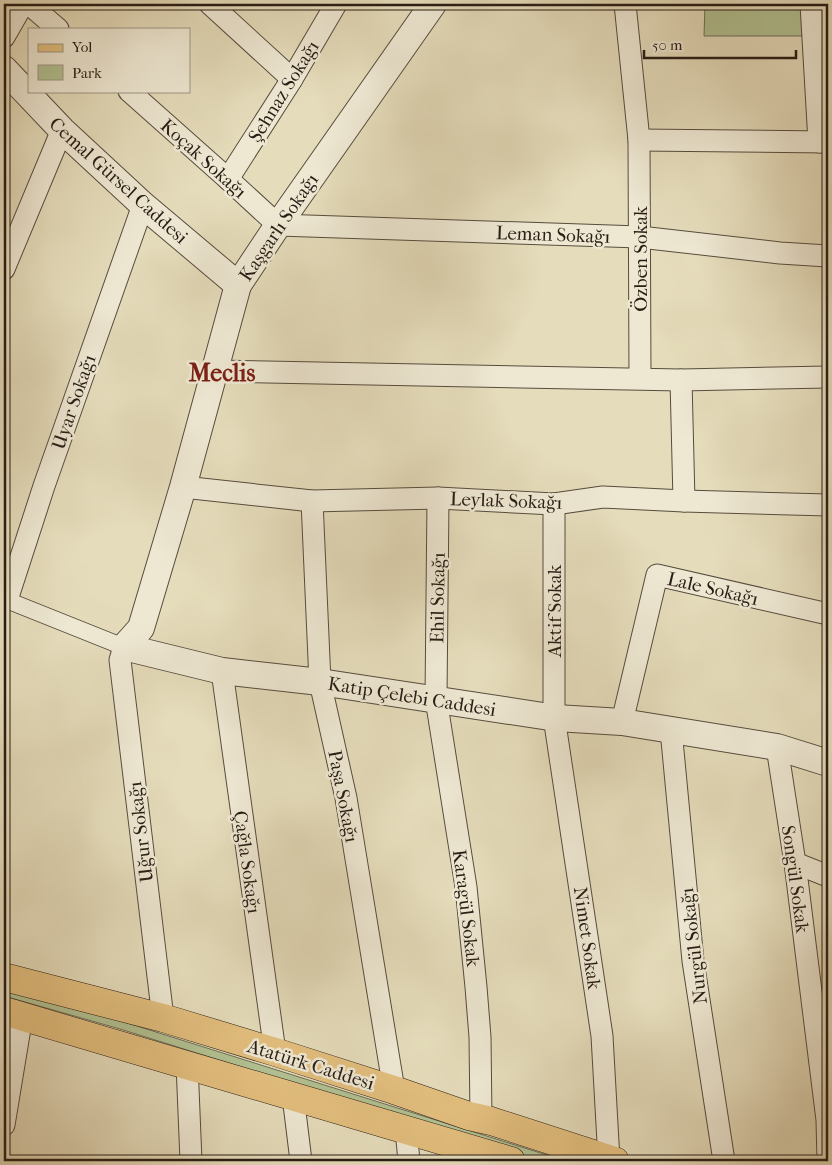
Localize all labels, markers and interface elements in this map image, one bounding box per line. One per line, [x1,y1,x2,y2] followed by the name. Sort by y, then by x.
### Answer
[28,28,190,92] legend
[644,28,797,60] scale bar
[244,36,324,146] street label: Şehnaz Sokağı
[652,36,683,54] text: 50 m
[71,38,92,56] text: Yol
[72,64,102,82] text: Park
[45,113,192,249] street label: Cemal Gürsel Caddesi
[156,115,251,203] street label: Koçak Sokağı
[235,169,323,286] street label: Kaşgarlı Sokağı
[630,206,652,312] street label: Özben Sokak
[495,222,611,248] street label: Leman Sokağı
[47,352,101,453] street label: Uyar Sokağı
[189,359,255,387] district label: Meclis
[450,488,563,514] street label: Leylak Sokağı
[426,552,450,644] street label: Ehil Sokağı
[544,565,566,658] street label: Aktif Sokak
[665,568,761,610] street label: Lale Sokağı
[326,673,498,722] street label: Katip Çelebi Caddesi
[323,748,363,845] street label: Paşa Sokağı
[124,780,158,884] street label: Uğur Sokağı
[228,809,265,915] street label: Çağla Sokağı
[777,824,813,935] street label: Songül Sokak
[448,848,484,968] street label: Karagül Sokak
[569,885,605,991] street label: Nimet Sokak
[676,886,712,1005] street label: Nurgül Sokağı
[244,1035,377,1095] street label: Atatürk Caddesi

